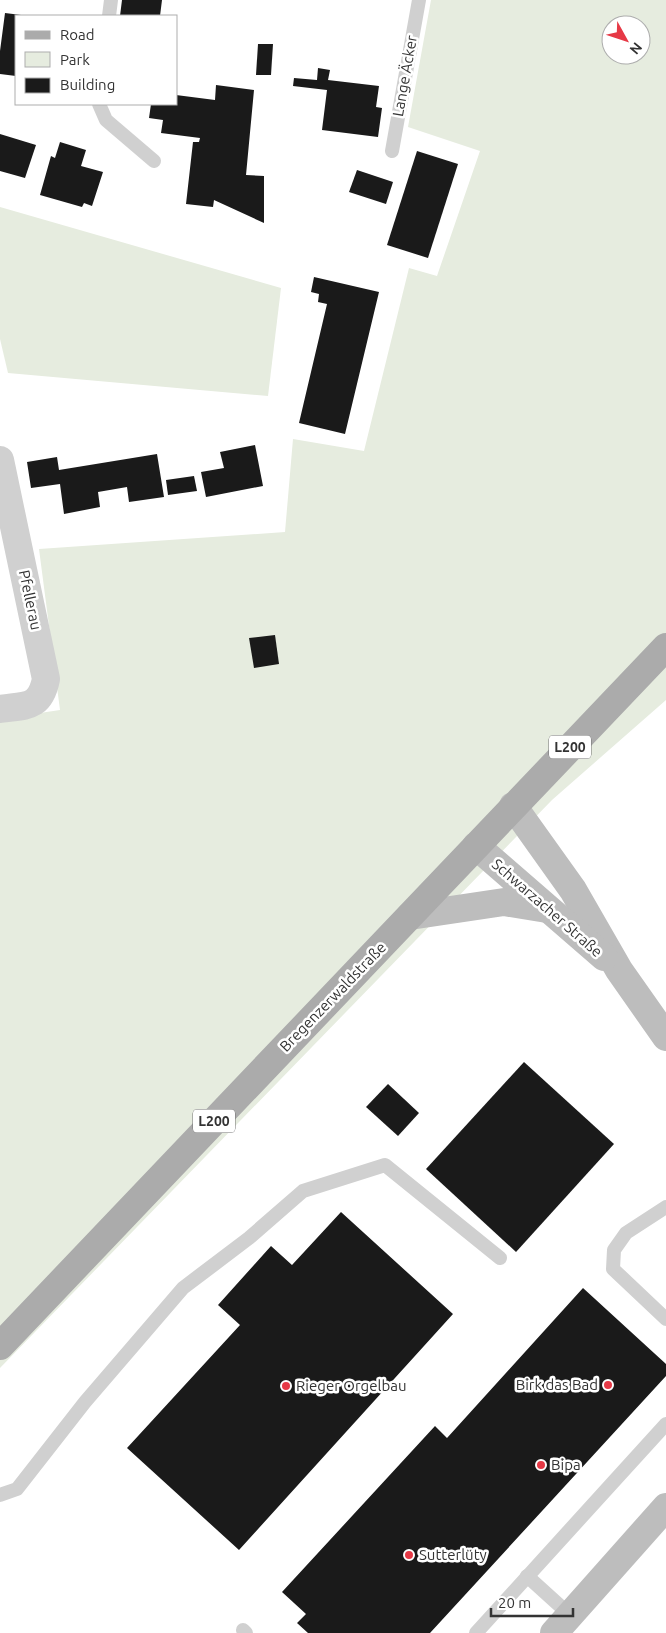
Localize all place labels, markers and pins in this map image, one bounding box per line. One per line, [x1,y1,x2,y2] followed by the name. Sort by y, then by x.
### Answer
[516,1376,598,1393] place label: Birk das Bad
[296,1377,407,1394] place label: Rieger Orgelbau
[602,1379,614,1391] marker: Birk das Bad
[280,1380,292,1392] marker: Rieger Orgelbau
[551,1456,581,1473] place label: Bipa
[535,1459,547,1471] marker: Bipa
[419,1546,487,1563] place label: Sutterlüty
[403,1549,415,1561] marker: Sutterlüty

